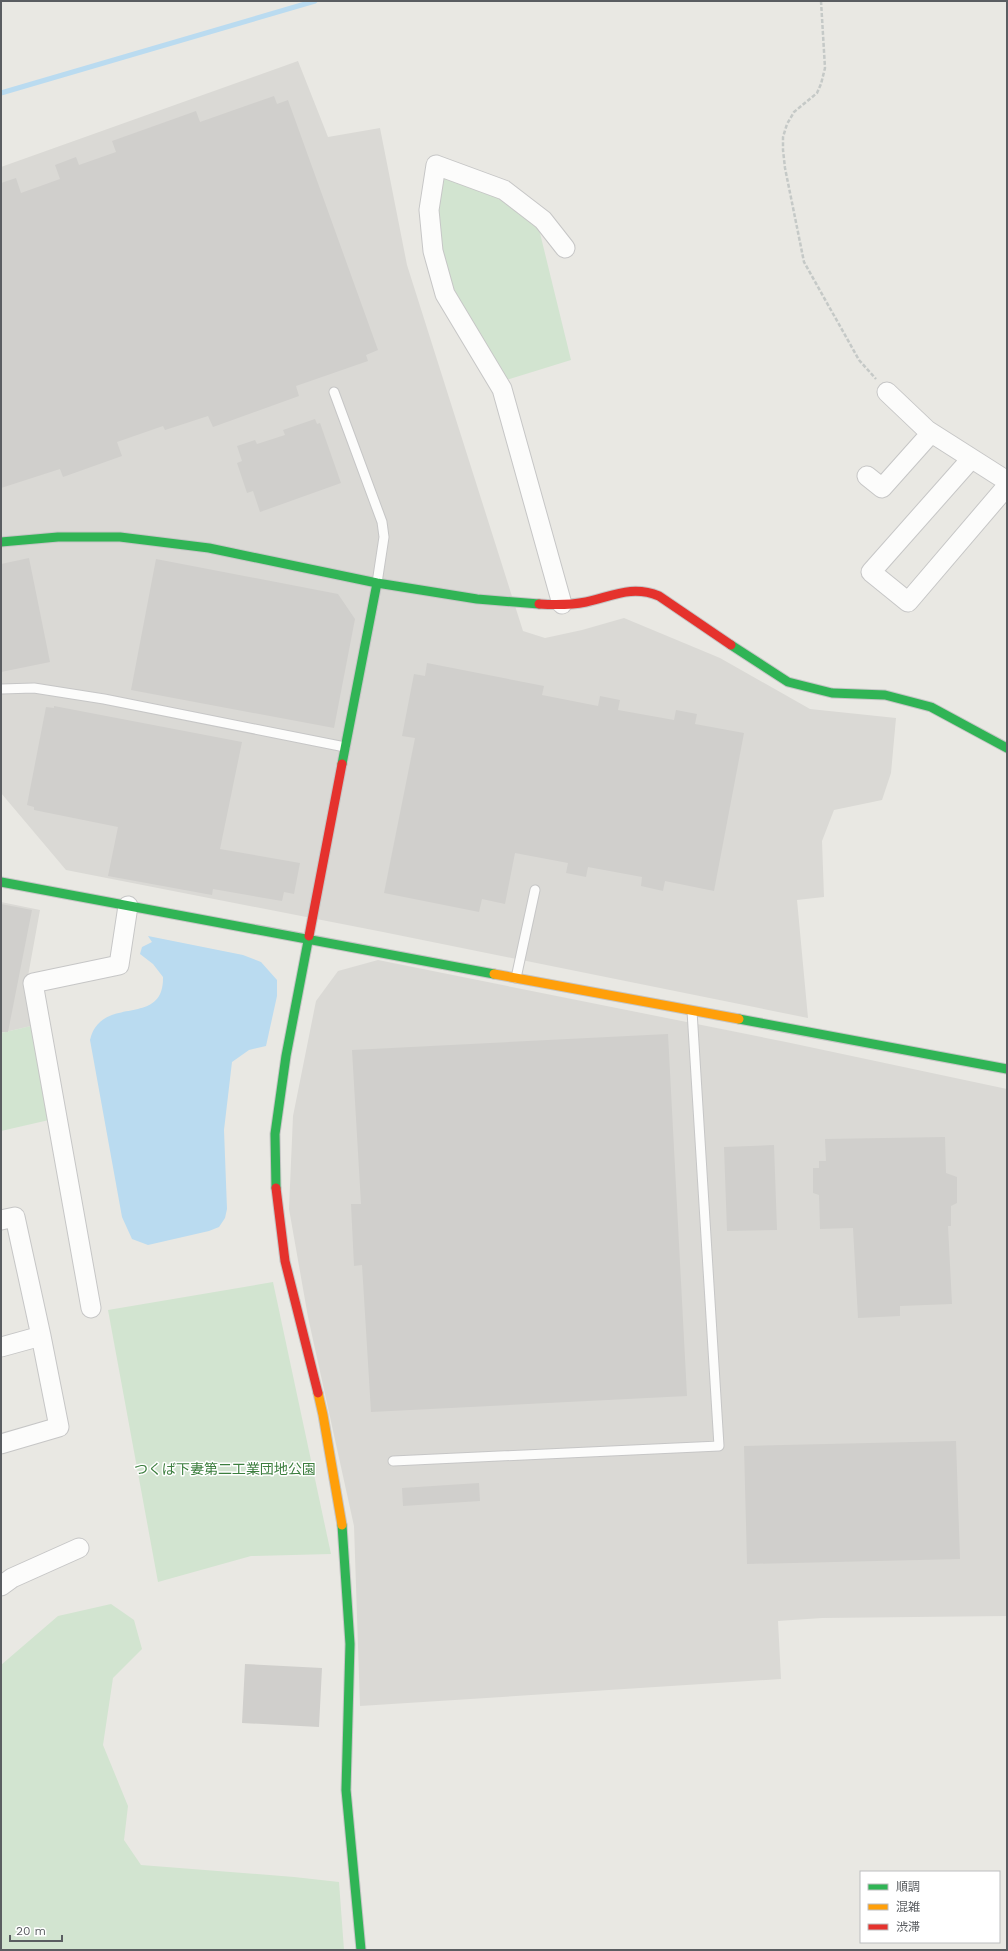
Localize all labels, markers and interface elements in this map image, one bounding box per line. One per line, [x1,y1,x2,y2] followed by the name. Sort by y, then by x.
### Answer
[134,1461,316,1477] park label: つくば下妻第二工業団地公園
[860,1871,1000,1943] legend
[896,1880,920,1894] text: 順調
[896,1900,920,1914] text: 混雑
[10,1917,62,1943] scale bar
[896,1920,920,1934] text: 渋滞
[16,1924,46,1938] text: 20 m

